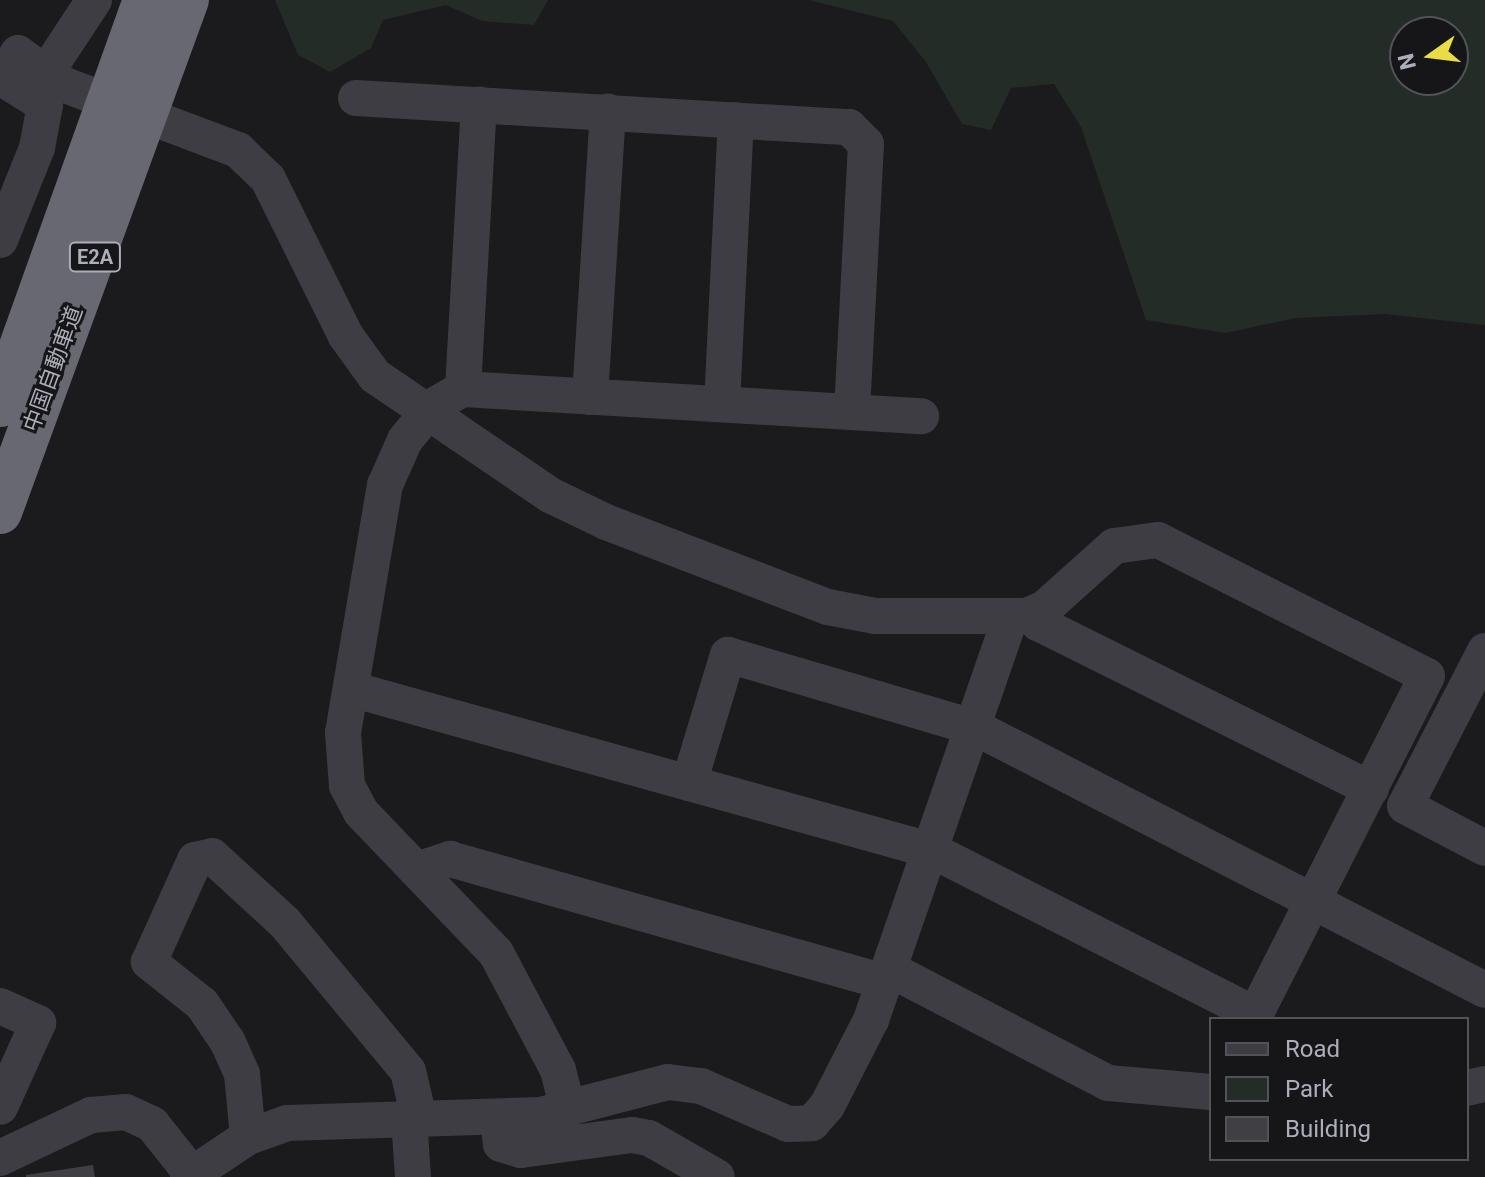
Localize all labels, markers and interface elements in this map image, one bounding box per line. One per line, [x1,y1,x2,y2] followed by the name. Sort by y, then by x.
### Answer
[1389,16,1469,96] north arrow
[1393,51,1421,72] text: N
[67,241,123,273] road number: E2A
[18,302,88,436] street label: 中国自動車道
[1209,1017,1469,1161] legend
[1285,1035,1340,1063] text: Road
[1285,1075,1333,1103] text: Park
[1285,1115,1371,1143] text: Building

